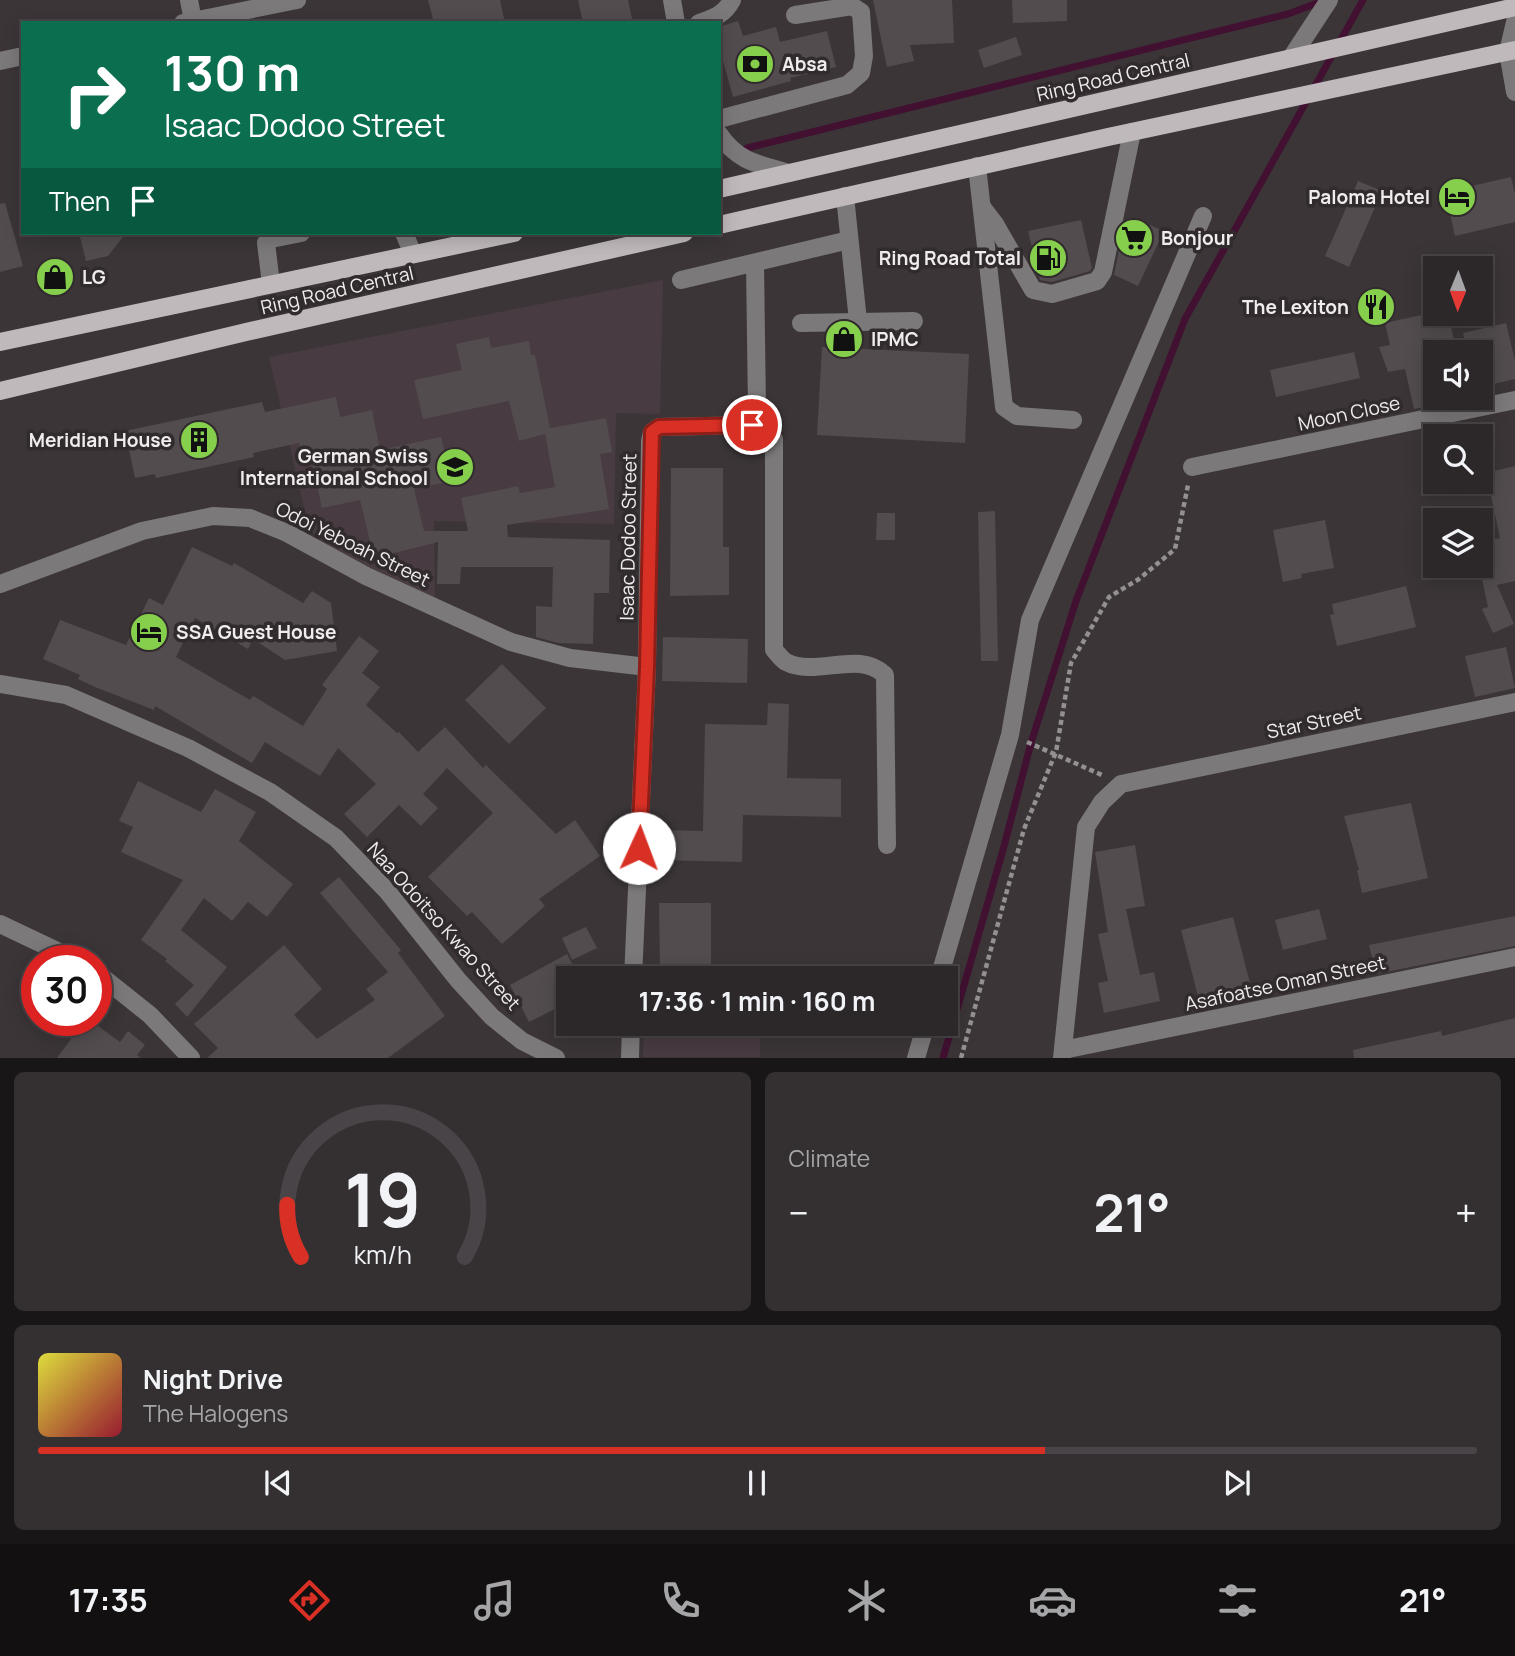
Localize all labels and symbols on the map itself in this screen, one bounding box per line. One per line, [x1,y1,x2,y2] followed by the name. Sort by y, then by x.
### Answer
[734,43,776,85] bank icon: Absa
[1034,47,1192,107] street label: Ring Road Central
[782,51,827,77] place label: Absa
[1436,176,1478,218] hotel icon: Paloma Hotel
[1308,184,1430,210] place label: Paloma Hotel
[1113,217,1155,259] supermarket icon: Bonjour
[1161,225,1234,251] place label: Bonjour
[1027,237,1069,279] fuel station icon: Ring Road Total
[879,245,1021,271] place label: Ring Road Total
[34,256,76,298] shop icon: LG
[1423,256,1493,326] north arrow
[258,260,416,320] street label: Ring Road Central
[82,264,106,290] place label: LG
[1355,286,1397,328] restaurant icon: The Lexiton
[1242,294,1349,320] place label: The Lexiton
[823,318,865,360] shop icon: IPMC
[871,326,919,352] place label: IPMC
[1296,389,1402,437] street label: Moon Close
[722,395,782,455] pin
[178,419,220,461] building icon: Meridian House
[29,427,172,453] place label: Meridian House
[240,443,428,491] place label: German Swiss International School
[434,446,476,488] school or university icon: German Swiss International School
[614,453,642,621] street label: Isaac Dodoo Street
[272,495,434,593] street label: Odoi Yeboah Street
[128,611,170,653] hotel icon: SSA Guest House
[176,619,336,645] place label: SSA Guest House
[1264,699,1364,745] street label: Star Street
[602,811,676,885] position arrow
[361,836,527,1016] street label: Naa Odoitso Kwao Street
[21,945,112,1036] speed limit sign: 30
[1182,949,1388,1017] street label: Asafoatse Oman Street

